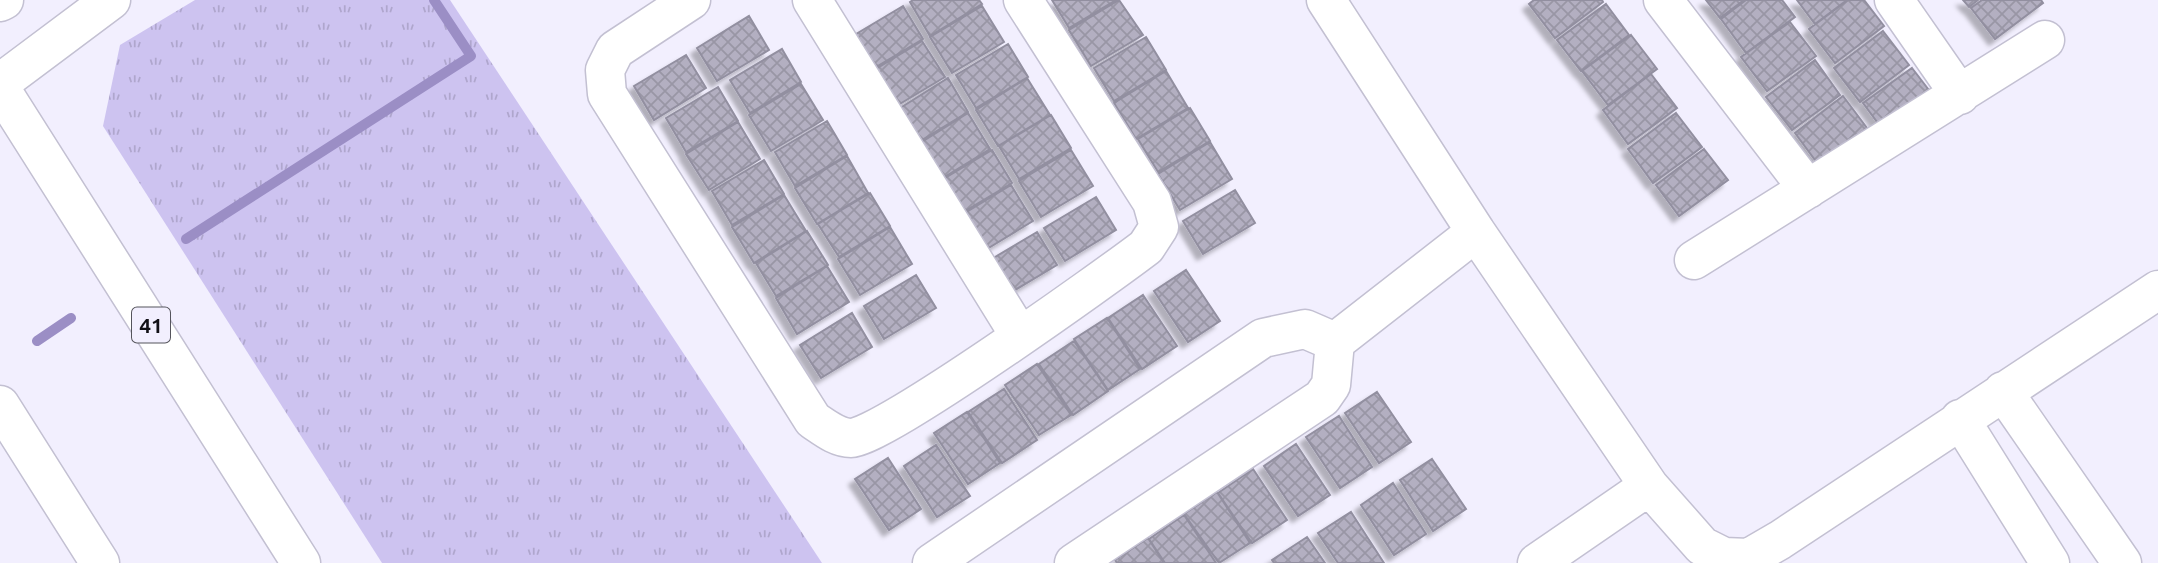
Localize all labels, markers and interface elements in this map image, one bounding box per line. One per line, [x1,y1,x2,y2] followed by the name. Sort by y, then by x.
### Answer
[132,308,170,342] road number: 41

